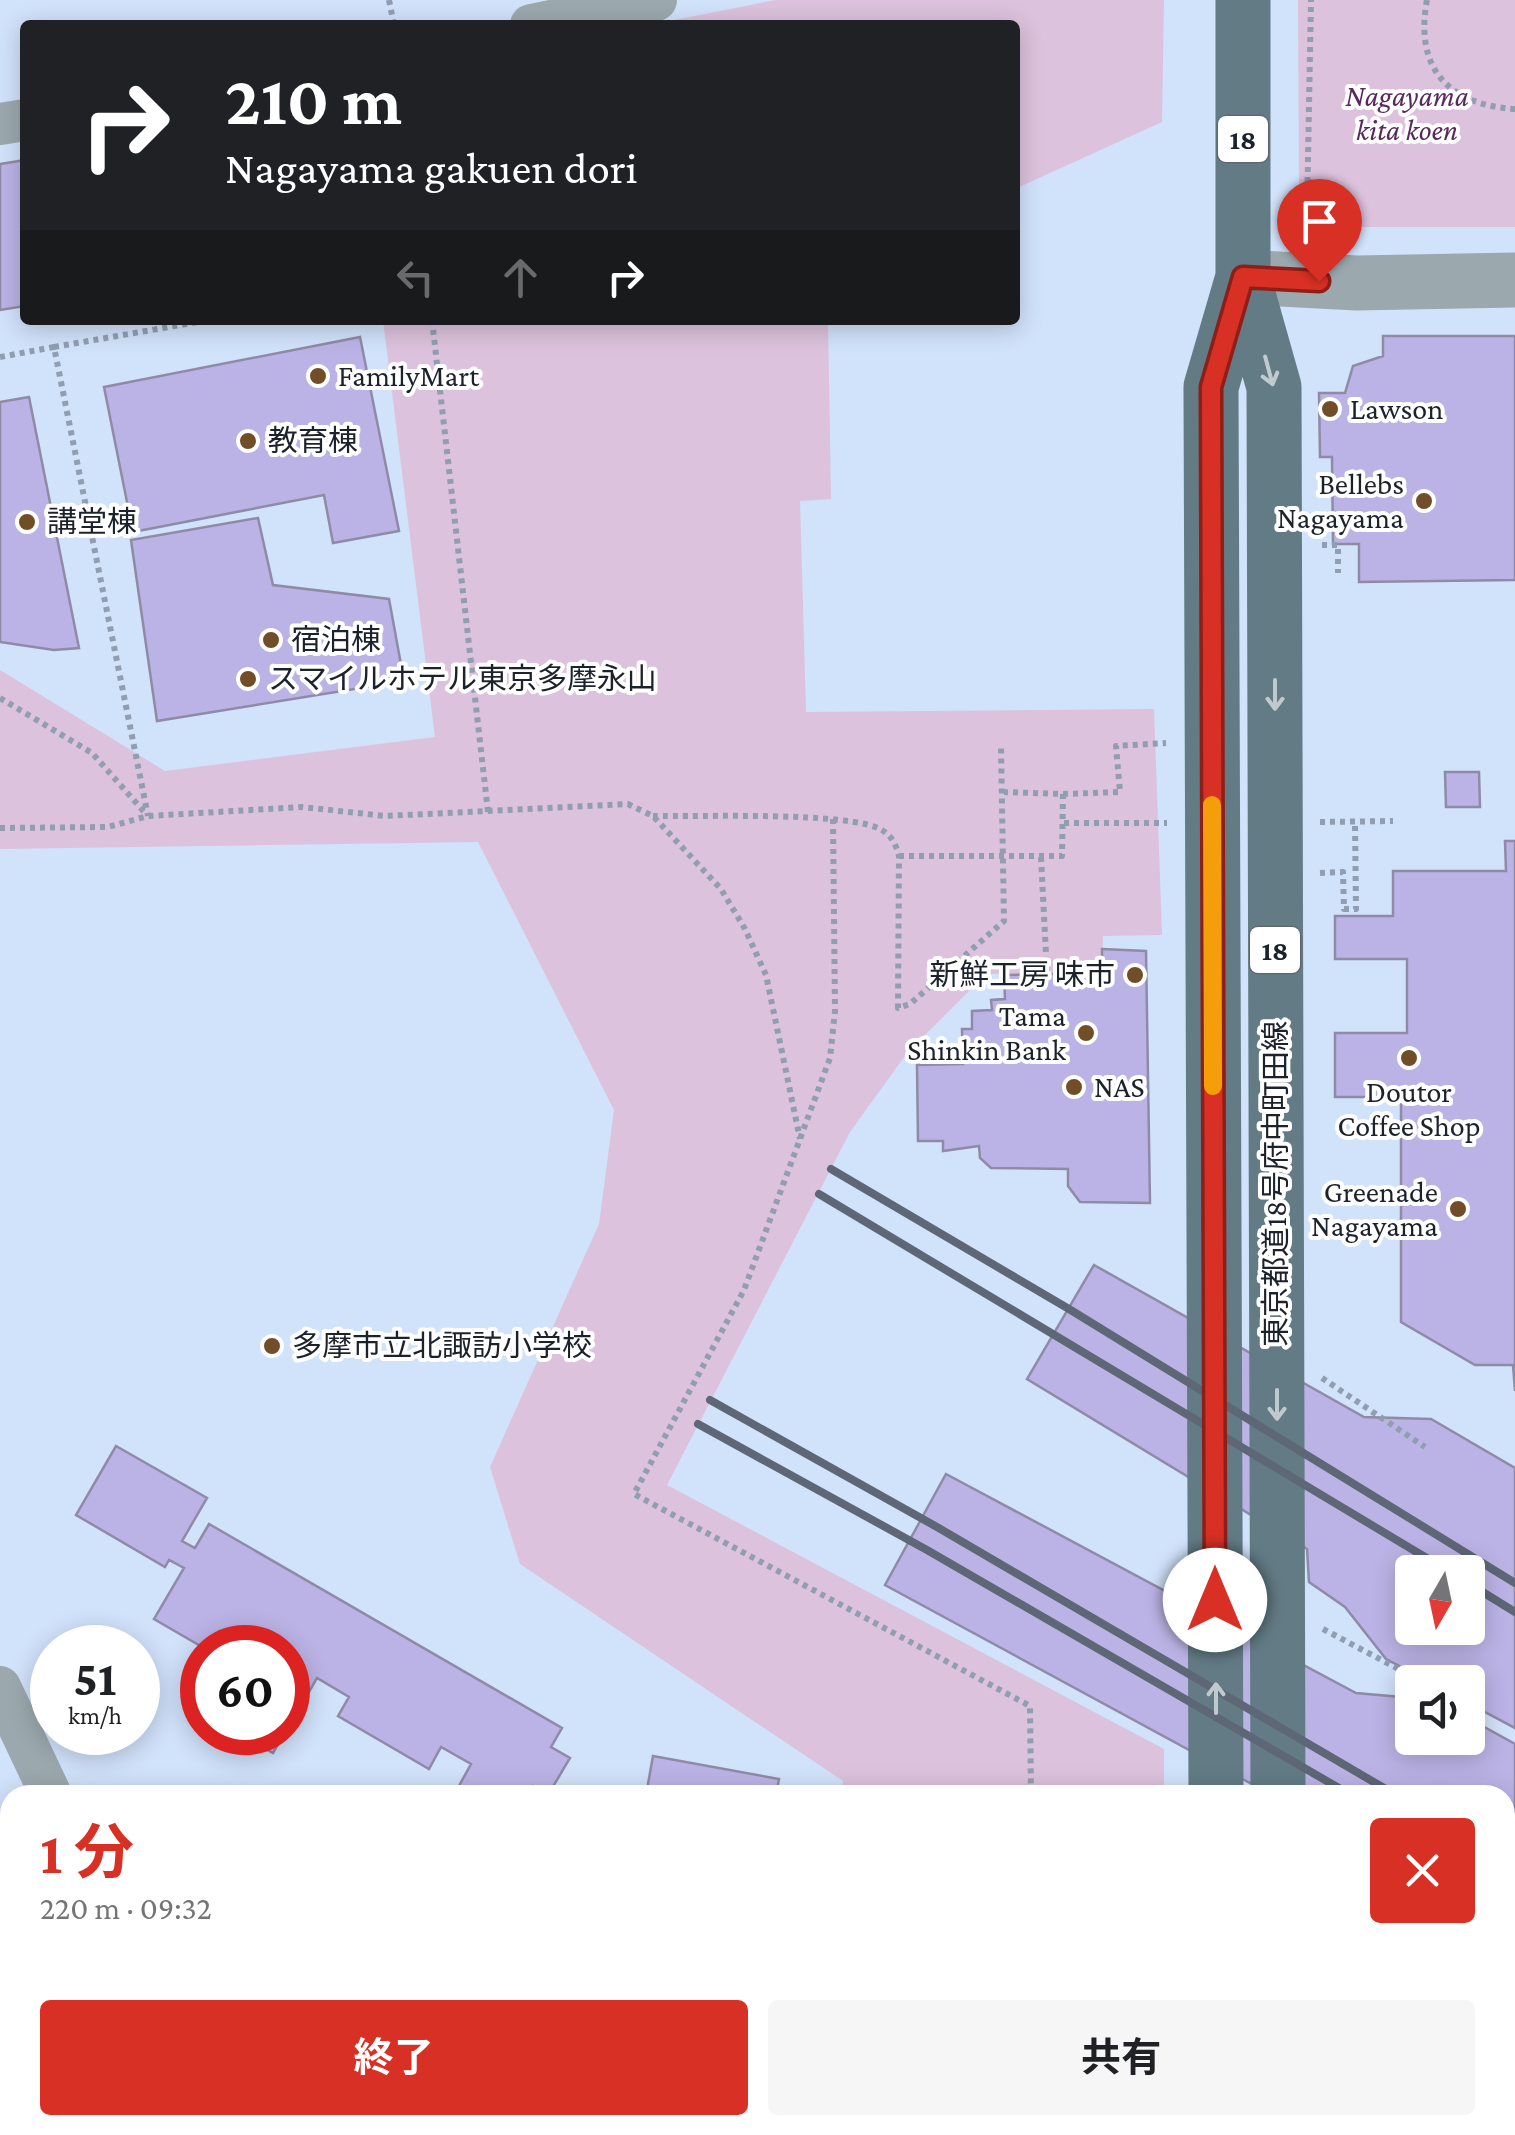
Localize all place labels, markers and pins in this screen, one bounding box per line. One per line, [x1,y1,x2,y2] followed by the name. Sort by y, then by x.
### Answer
[1277,179,1362,282] pin
[338,359,480,393] place label: FamilyMart
[307,365,329,387] marker: FamilyMart
[1350,392,1443,425] place label: Lawson
[1319,398,1341,420] marker: Lawson
[268,424,358,457] place label: 教育棟
[237,430,259,452] marker: 教育棟
[1277,467,1404,535] place label: Bellebs Nagayama
[1413,490,1435,512] marker: Bellebs Nagayama
[47,505,137,538] place label: 講堂棟
[16,511,38,533] marker: 講堂棟
[291,623,381,656] place label: 宿泊棟
[260,629,282,651] marker: 宿泊棟
[268,662,657,695] place label: スマイルホテル東京多摩永山
[237,668,259,690] marker: スマイルホテル東京多摩永山
[929,958,1115,991] place label: 新鮮工房 味市
[1124,964,1146,986] marker: 新鮮工房 味市
[907,999,1067,1066] place label: Tama Shinkin Bank
[1075,1022,1097,1044] marker: Tama Shinkin Bank
[1398,1047,1420,1069] marker: Doutor Coffee Shop
[1094,1070,1145,1103] place label: NAS
[1338,1075,1480,1143] place label: Doutor Coffee Shop
[1063,1076,1085,1098] marker: NAS
[1311,1175,1438,1243] place label: Greenade Nagayama
[1447,1198,1469,1220] marker: Greenade Nagayama
[292,1329,592,1362] place label: 多摩市立北諏訪小学校
[261,1335,283,1357] marker: 多摩市立北諏訪小学校

